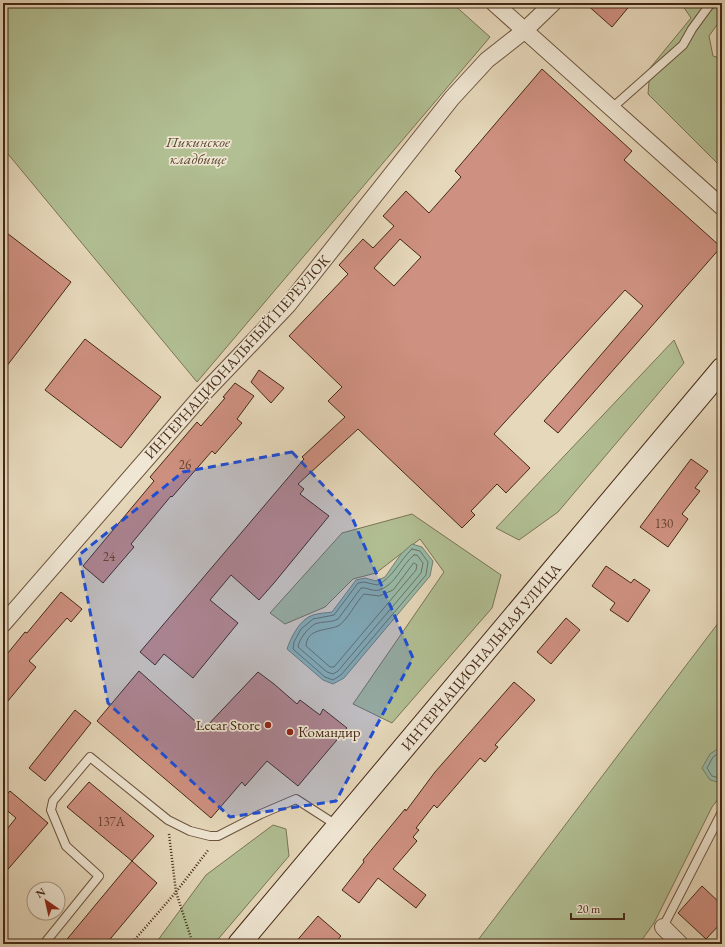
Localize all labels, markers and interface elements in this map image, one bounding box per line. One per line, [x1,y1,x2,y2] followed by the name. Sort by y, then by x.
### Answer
[165,132,231,168] park label: Пикинское кладбище
[140,250,334,463] street label: ИНТЕРНАЦИОНАЛЬНЫЙ ПЕРЕУЛОК
[179,456,191,473] house number: 26
[655,515,673,532] house number: 130
[103,548,116,565] house number: 24
[397,559,565,754] street label: ИНТЕРНАЦИОНАЛЬНАЯ УЛИЦА
[196,715,260,734] place label: Lecar Store
[263,720,273,730] marker: Lecar Store
[298,722,361,741] place label: Командир
[285,727,295,737] marker: Командир
[97,813,126,830] house number: 137А
[26,881,66,921] north arrow
[33,884,48,901] text: N
[571,895,624,921] scale bar
[577,901,601,917] text: 20 m

